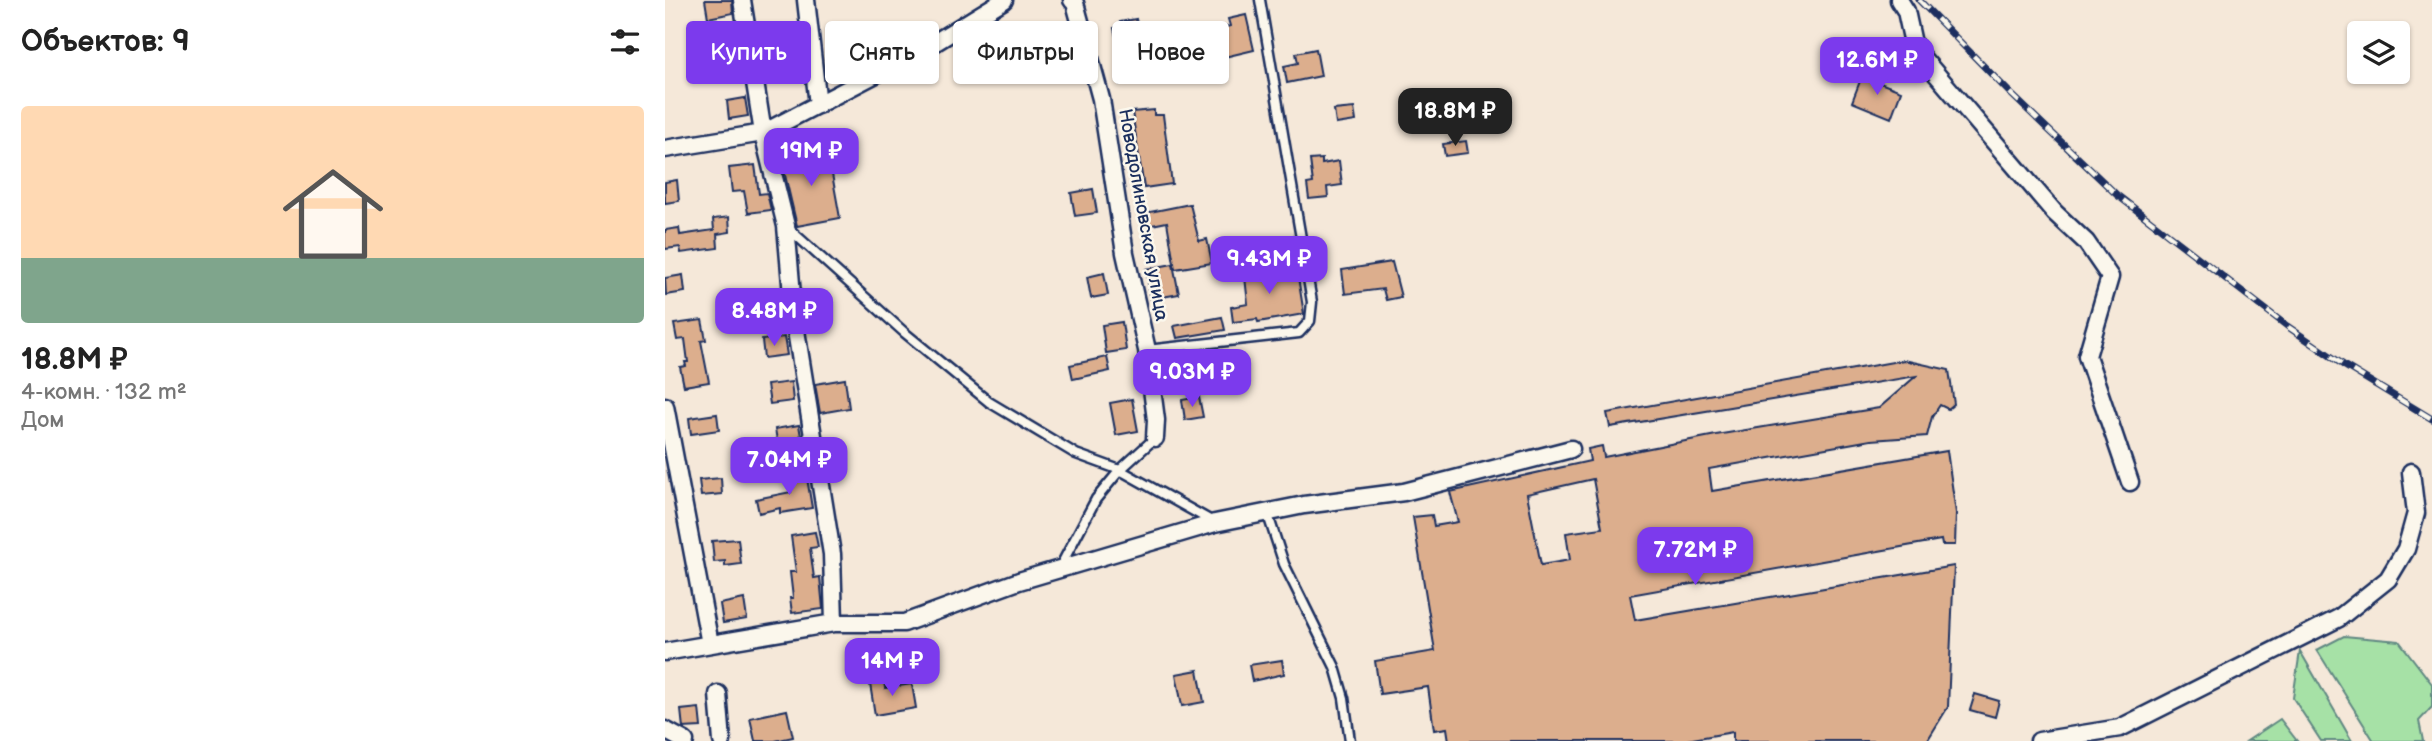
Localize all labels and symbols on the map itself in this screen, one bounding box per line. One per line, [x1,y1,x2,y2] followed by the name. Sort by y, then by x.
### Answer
[1812,38,1942,97] pin: 12.6M ₽
[1390,88,1520,148] pin: 18.8M ₽
[1113,107,1173,323] street label: Новодолиновская улица
[762,128,860,188] pin: 19M ₽
[1204,236,1334,296] pin: 9.43M ₽
[709,288,839,348] pin: 8.48M ₽
[1127,350,1257,409] pin: 9.03M ₽
[724,438,854,497] pin: 7.04M ₽
[1630,528,1760,587] pin: 7.72M ₽
[843,638,941,698] pin: 14M ₽

